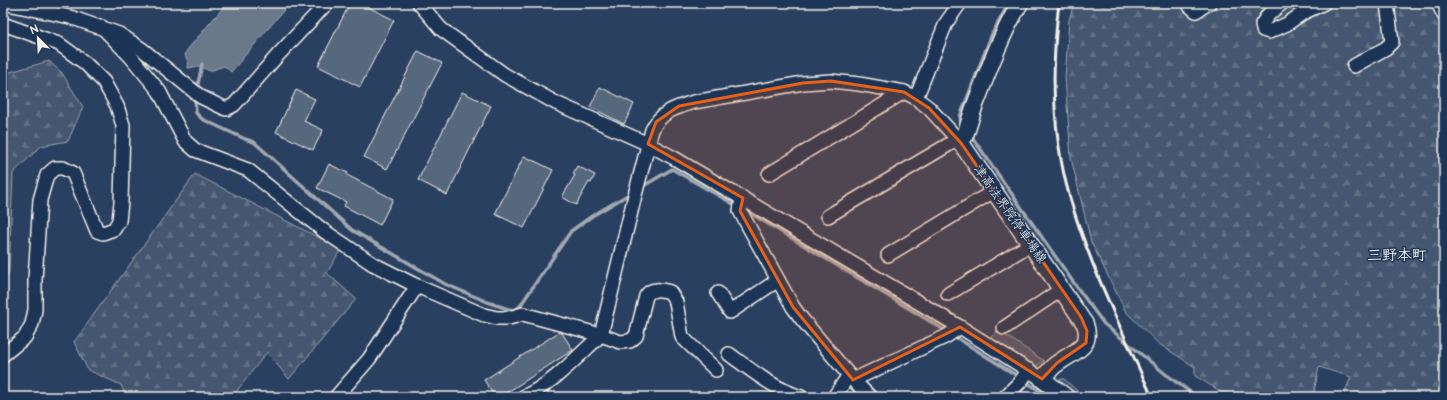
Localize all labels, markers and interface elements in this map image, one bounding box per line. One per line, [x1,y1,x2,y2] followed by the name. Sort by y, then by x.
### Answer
[18,18,58,58] north arrow
[28,21,40,38] text: N
[969,161,1051,268] street label: 津高法界院停車場線
[1367,245,1427,266] district label: 三野本町

